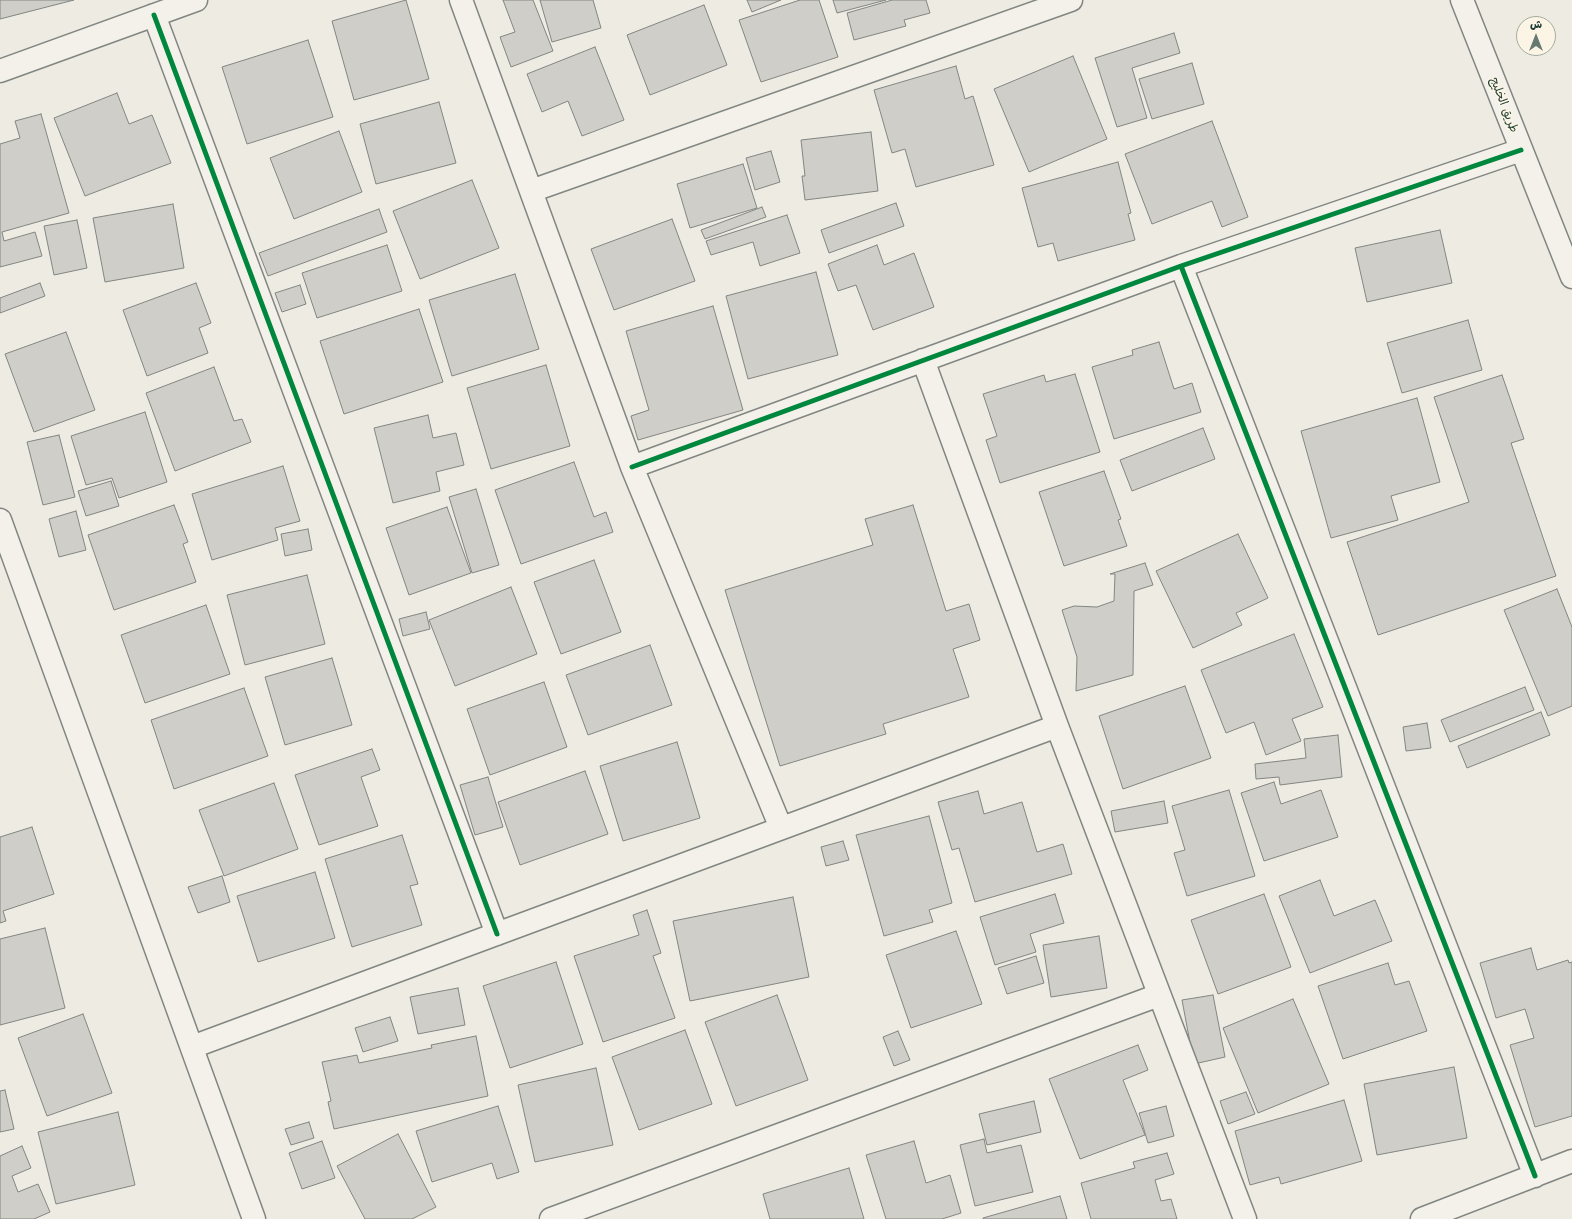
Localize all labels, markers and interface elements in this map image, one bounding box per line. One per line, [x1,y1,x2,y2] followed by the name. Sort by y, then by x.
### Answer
[1516,16,1556,56] north arrow
[1530,18,1542,31] text: ش
[1487,75,1521,135] street label: طريق الخليج

